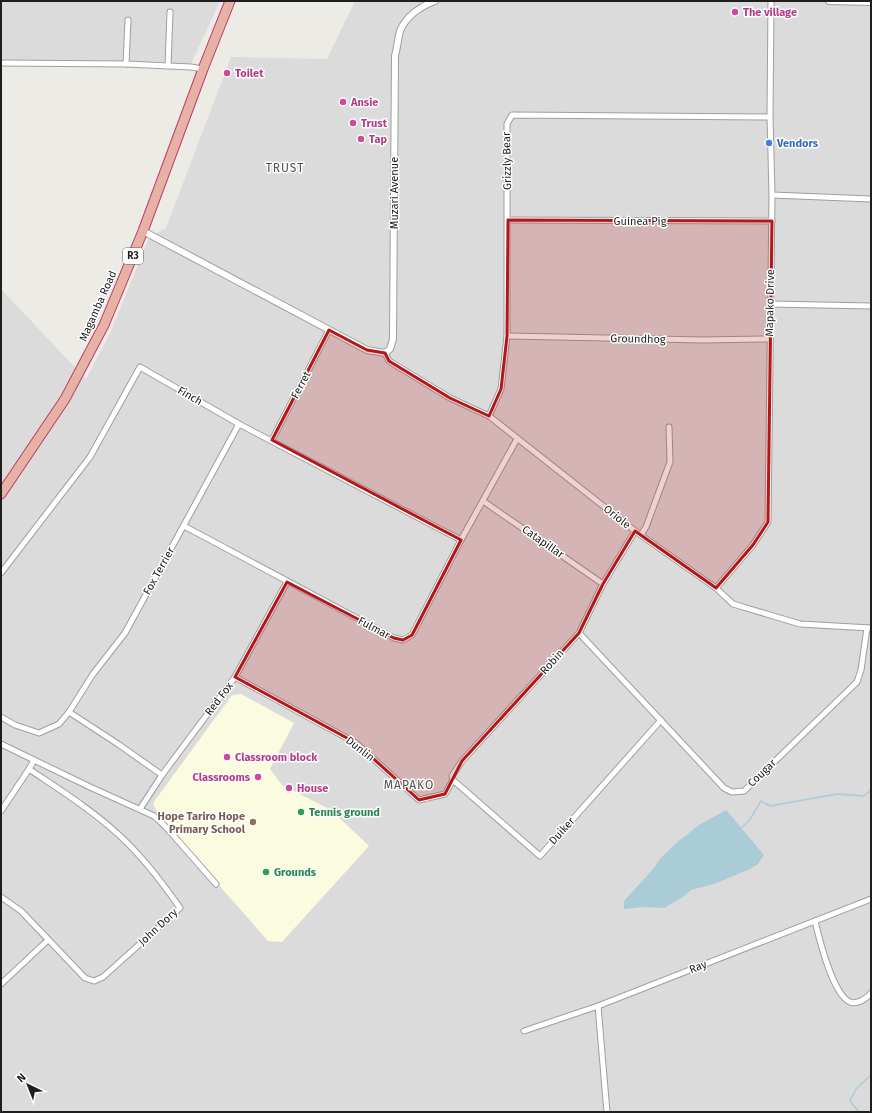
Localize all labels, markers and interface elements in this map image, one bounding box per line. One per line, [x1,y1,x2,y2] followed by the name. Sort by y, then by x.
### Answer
[743,6,797,19] place label: The village
[730,7,740,17] marker: The village
[235,67,264,80] place label: Toilet
[222,68,232,78] marker: Toilet
[350,96,378,109] place label: Ansie
[338,97,348,107] marker: Ansie
[361,117,388,130] place label: Trust
[348,118,358,128] marker: Trust
[500,131,514,190] street label: Grizzly Bear
[369,133,387,146] place label: Tap
[356,134,366,144] marker: Tap
[776,137,819,150] place label: Vendors
[764,138,774,148] marker: Vendors
[388,157,401,229] street label: Muzari Avenue
[266,161,304,175] district label: TRUST
[614,215,667,228] street label: Guinea Pig
[123,248,143,264] road number: R3
[77,269,119,343] street label: Magamba Road
[763,269,777,337] street label: Mapako Drive
[610,332,666,346] street label: Groundhog
[288,369,314,401] street label: Ferret
[175,384,205,408] street label: Finch
[601,502,633,532] street label: Oriole
[520,523,567,562] street label: Catapillar
[141,544,178,597] street label: Fox Terrier
[356,614,393,642] street label: Fulmar
[537,647,567,677] street label: Robin
[202,679,236,718] street label: Red Fox
[343,734,377,764] street label: Dunlin
[235,751,318,764] place label: Classroom block
[222,752,232,762] marker: Classroom block
[745,756,779,790] street label: Cougar
[193,771,251,784] place label: Classrooms
[253,772,263,782] marker: Classrooms
[384,778,434,792] district label: MAPAKO
[297,782,328,795] place label: House
[284,783,294,793] marker: House
[309,806,380,819] place label: Tennis ground
[296,807,306,817] marker: Tennis ground
[158,810,246,836] place label: Hope Tariro Hope Primary School
[546,814,578,847] street label: Duiker
[248,817,258,827] marker: Hope Tariro Hope Primary School
[274,866,317,879] place label: Grounds
[261,867,271,877] marker: Grounds
[136,905,181,948] street label: John Dory
[687,958,709,976] street label: Ray
[8,1065,48,1105] north arrow
[14,1071,29,1085] text: N

